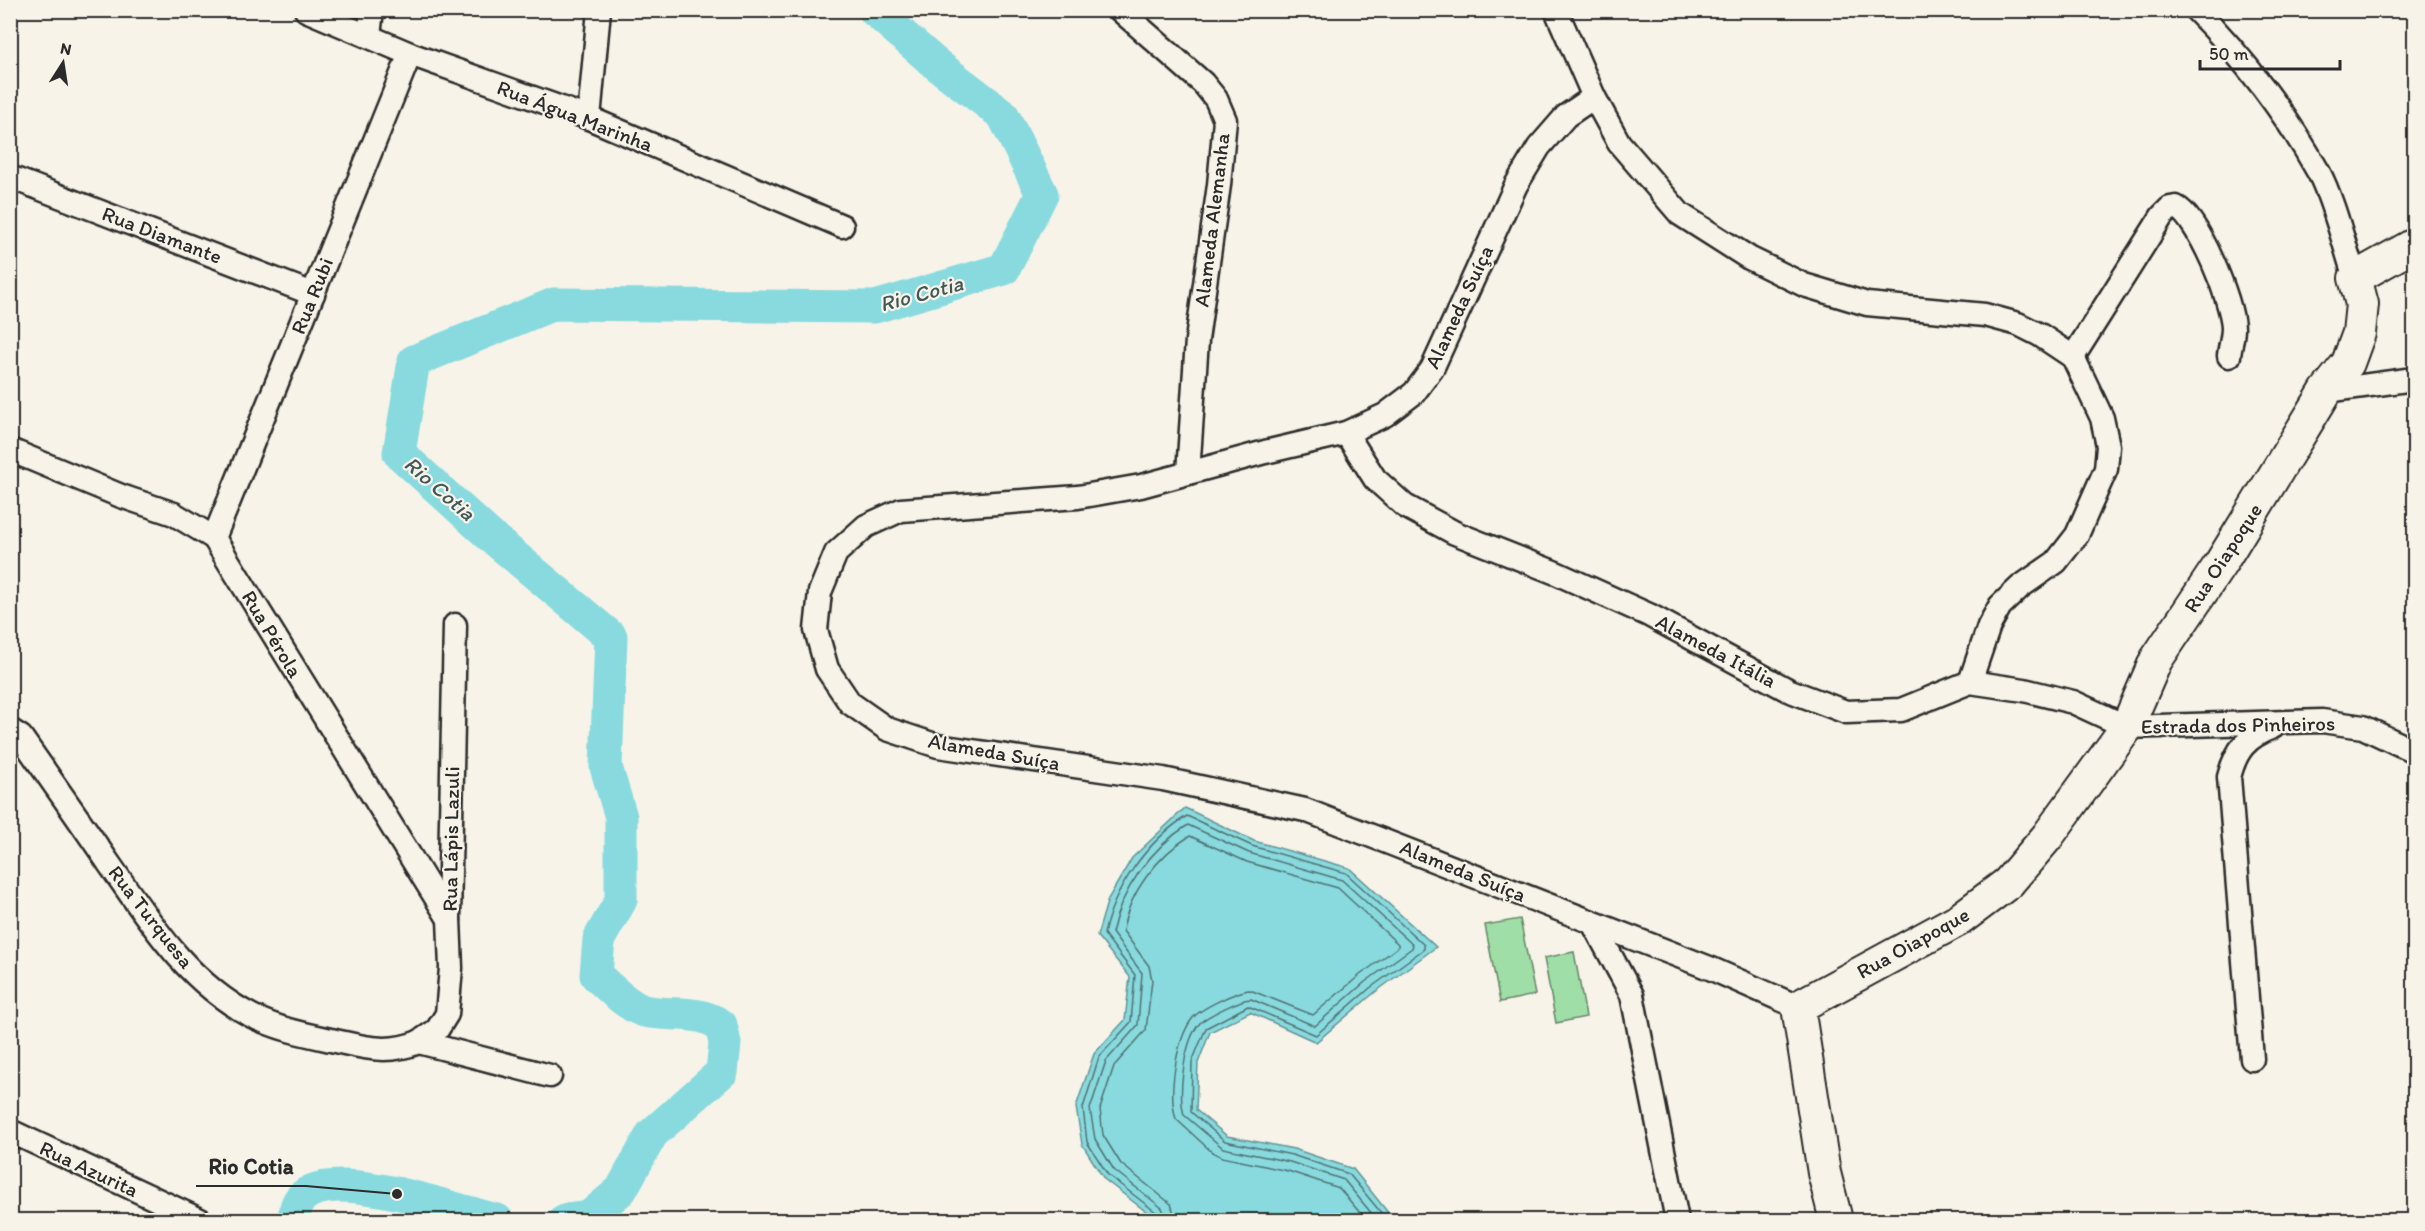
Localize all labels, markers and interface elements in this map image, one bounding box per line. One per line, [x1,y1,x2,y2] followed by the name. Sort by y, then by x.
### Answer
[33,33,93,93] north arrow
[2200,33,2340,71] scale bar
[59,38,73,59] text: N
[2209,43,2249,65] text: 50 m
[494,74,657,157] street label: Rua Água Marinha
[1188,131,1235,308] street label: Alameda Alemanha
[99,200,226,269] street label: Rua Diamante
[1419,241,1498,372] street label: Alameda Suíça
[285,254,338,338] street label: Rua Rubi
[877,269,967,318] water label: Rio Cotia
[399,450,482,527] water label: Rio Cotia
[2178,498,2267,617] street label: Rua Oiapoque
[237,586,308,682] street label: Rua Pérola
[1652,608,1781,693] street label: Alameda Itália
[2141,710,2335,739] street label: Estrada dos Pinheiros
[926,728,1062,775] street label: Alameda Suíça
[437,766,464,912] street label: Rua Lápis Lazuli
[1397,834,1530,907] street label: Alameda Suíça
[103,860,199,973] street label: Rua Turquesa
[1852,901,1974,984] street label: Rua Oiapoque
[36,1135,142,1202] street label: Rua Azurita
[196,1146,306,1186] callout: Rio Cotia
[208,1153,294,1180] text: Rio Cotia

